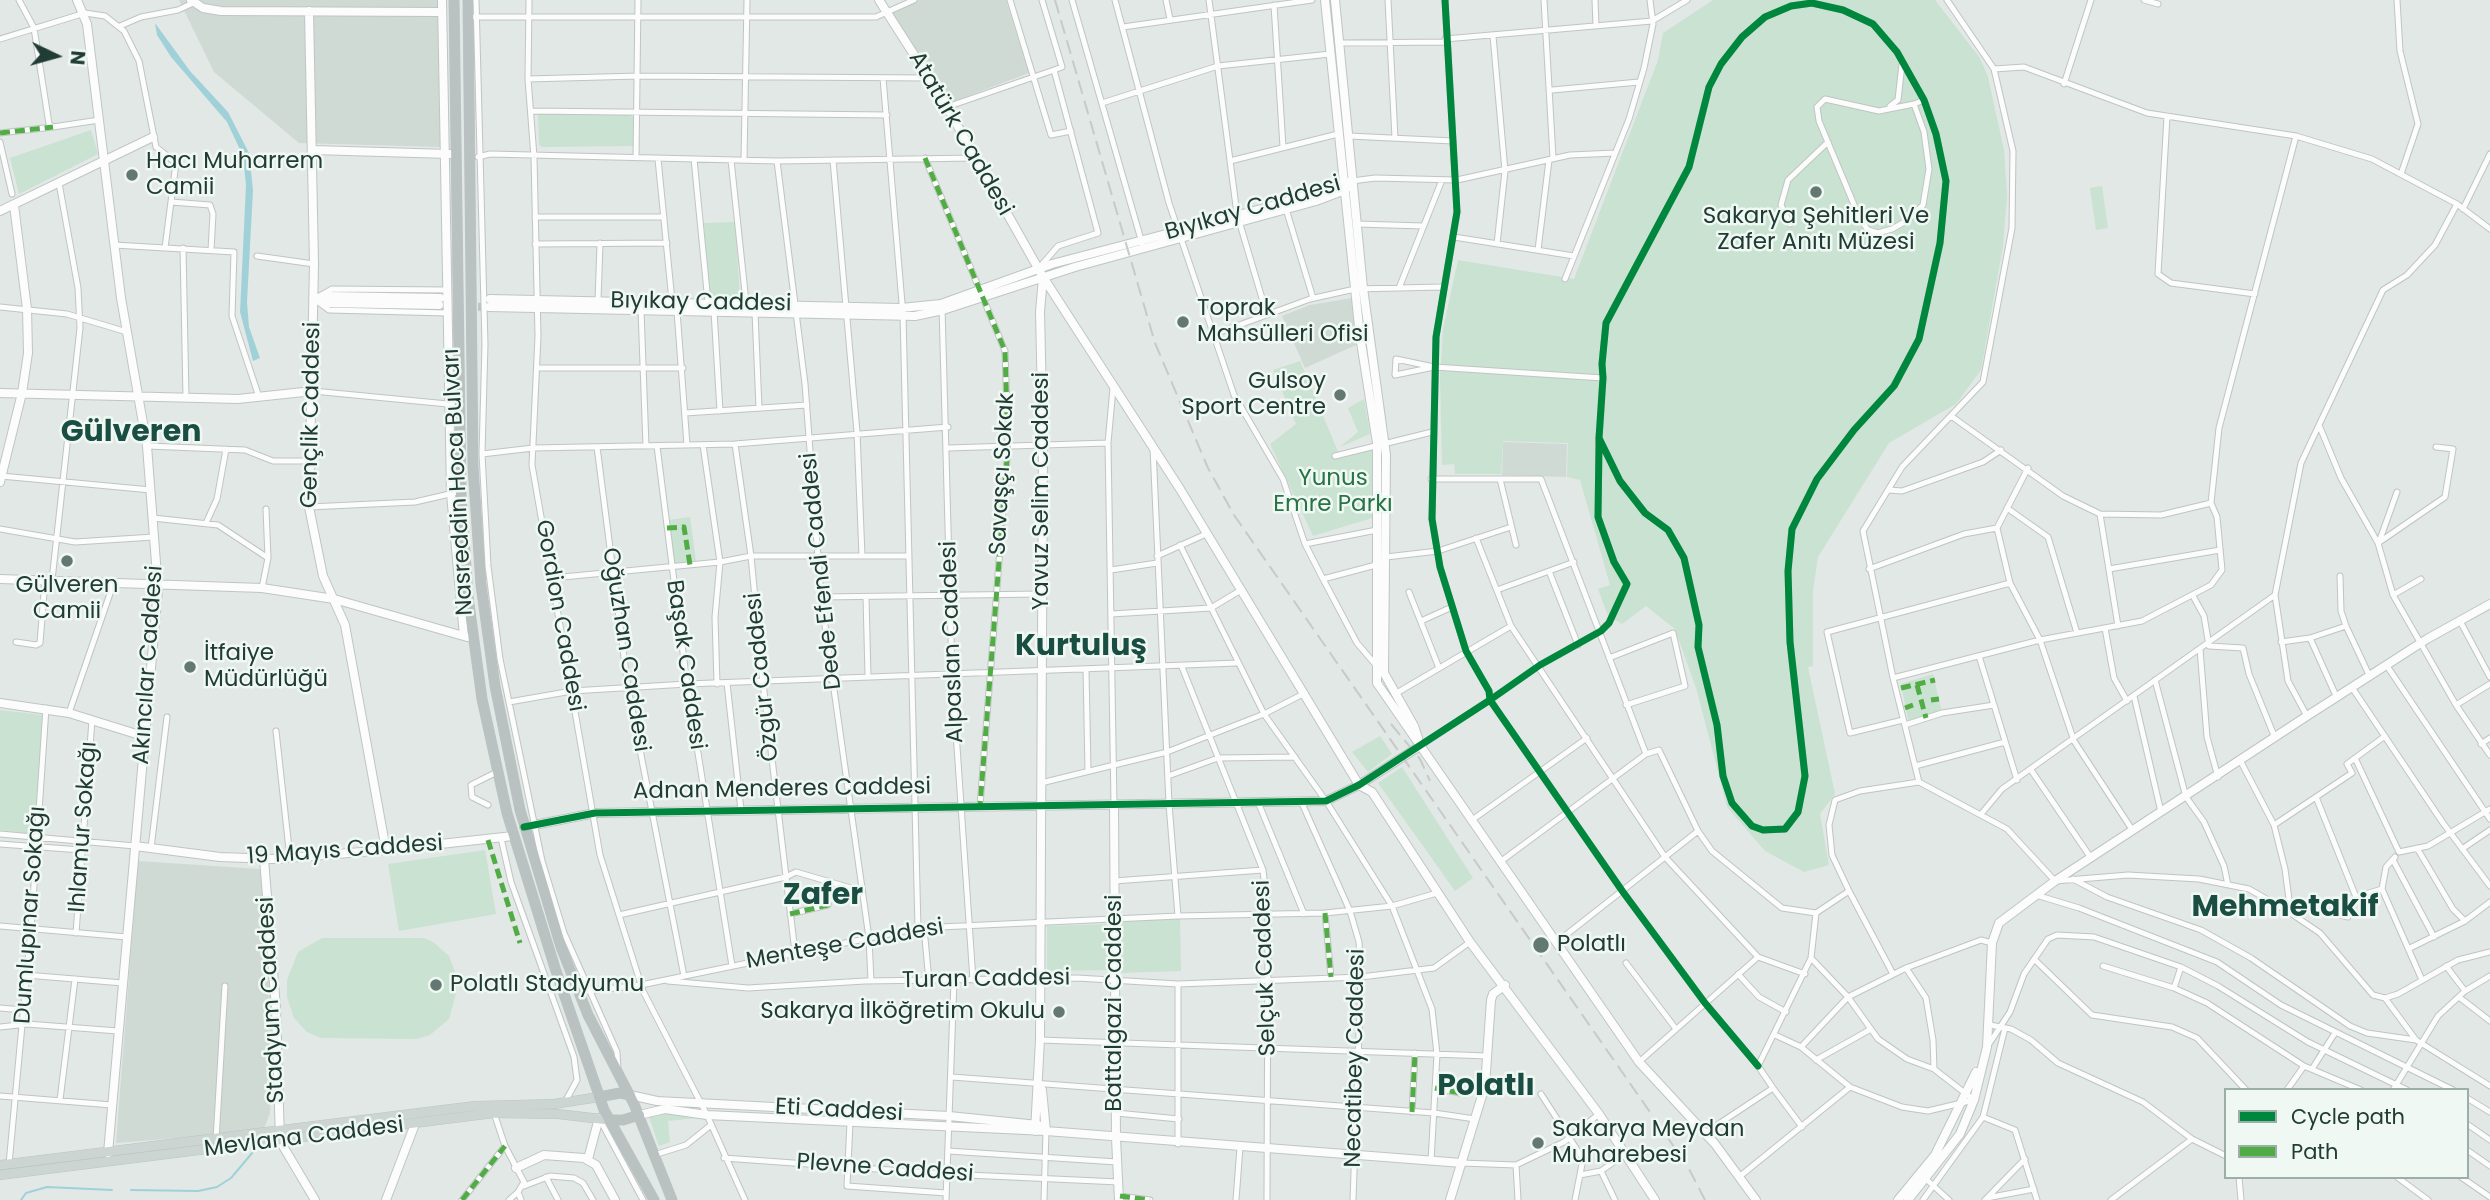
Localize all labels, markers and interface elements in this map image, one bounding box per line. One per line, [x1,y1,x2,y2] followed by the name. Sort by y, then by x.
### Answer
[21,21,91,91] north arrow
[902,47,1018,221] street label: Atatürk Caddesi
[63,50,91,66] text: N
[146,148,323,202] place label: Hacı Muharrem Camii
[124,167,140,183] marker: Hacı Muharrem Camii
[1162,171,1344,247] street label: Bıyıkay Caddesi
[1808,184,1824,200] marker: Sakarya Şehitleri Ve Zafer Anıtı Müzesi
[1703,203,1929,257] place label: Sakarya Şehitleri Ve Zafer Anıtı Müzesi
[610,288,792,318] street label: Bıyıkay Caddesi
[1197,295,1369,349] place label: Toprak Mahsülleri Ofisi
[1175,314,1191,330] marker: Toprak Mahsülleri Ofisi
[297,322,327,508] street label: Gençlik Caddesi
[438,348,480,616] street label: Nasreddin Hoca Bulvarı
[1181,368,1326,422] place label: Gulsoy Sport Centre
[1028,372,1056,610] street label: Yavuz Selim Caddesi
[1332,387,1348,403] marker: Gulsoy Sport Centre
[985,392,1021,556] street label: Savaşçı Sokak
[61,415,201,451] district label: Gülveren
[796,451,848,691] street label: Dede Efendi Caddesi
[1273,465,1393,519] park label: Yunus Emre Parkı
[529,518,589,714] street label: Gordion Caddesi
[936,540,970,744] street label: Alpaslan Caddesi
[595,546,655,754] street label: Oğuzhan Caddesi
[59,553,75,569] marker: Gülveren Camii
[128,564,170,766] street label: Akıncılar Caddesi
[16,572,118,626] place label: Gülveren Camii
[659,578,711,752] street label: Başak Caddesi
[740,591,786,763] street label: Özgür Caddesi
[1015,629,1147,665] district label: Kurtuluş
[204,640,328,694] place label: İtfaiye Müdürlüğü
[182,659,198,675] marker: İtfaiye Müdürlüğü
[64,740,104,914] street label: Ihlamur Sokağı
[633,774,931,806] street label: Adnan Menderes Caddesi
[10,805,52,1025] street label: Dumlupınar Sokağı
[246,830,444,872] street label: 19 Mayıs Caddesi
[783,878,863,914] district label: Zafer
[1249,879,1283,1057] street label: Selçuk Caddesi
[2191,890,2379,926] district label: Mehmetakif
[1101,894,1129,1112] street label: Battalgazi Caddesi
[253,896,291,1104] street label: Stadyum Caddesi
[744,914,946,976] street label: Menteşe Caddesi
[1557,931,1626,959] place label: Polatlı
[1531,935,1551,955] marker: Polatlı
[1340,948,1372,1168] street label: Necatibey Caddesi
[902,965,1070,995] street label: Turan Caddesi
[450,971,644,999] place label: Polatlı Stadyumu
[428,977,444,993] marker: Polatlı Stadyumu
[760,998,1045,1026] place label: Sakarya İlköğretim Okulu
[1051,1004,1067,1020] marker: Sakarya İlköğretim Okulu
[1437,1069,1535,1105] district label: Polatlı
[2224,1088,2469,1179] legend
[774,1094,904,1128] street label: Eti Caddesi
[2291,1102,2405,1131] text: Cycle path
[203,1112,405,1164] street label: Mevlana Caddesi
[1552,1116,1744,1170] place label: Sakarya Meydan Muharebesi
[1530,1135,1546,1151] marker: Sakarya Meydan Muharebesi
[2291,1137,2338,1166] text: Path
[795,1149,975,1189] street label: Plevne Caddesi

